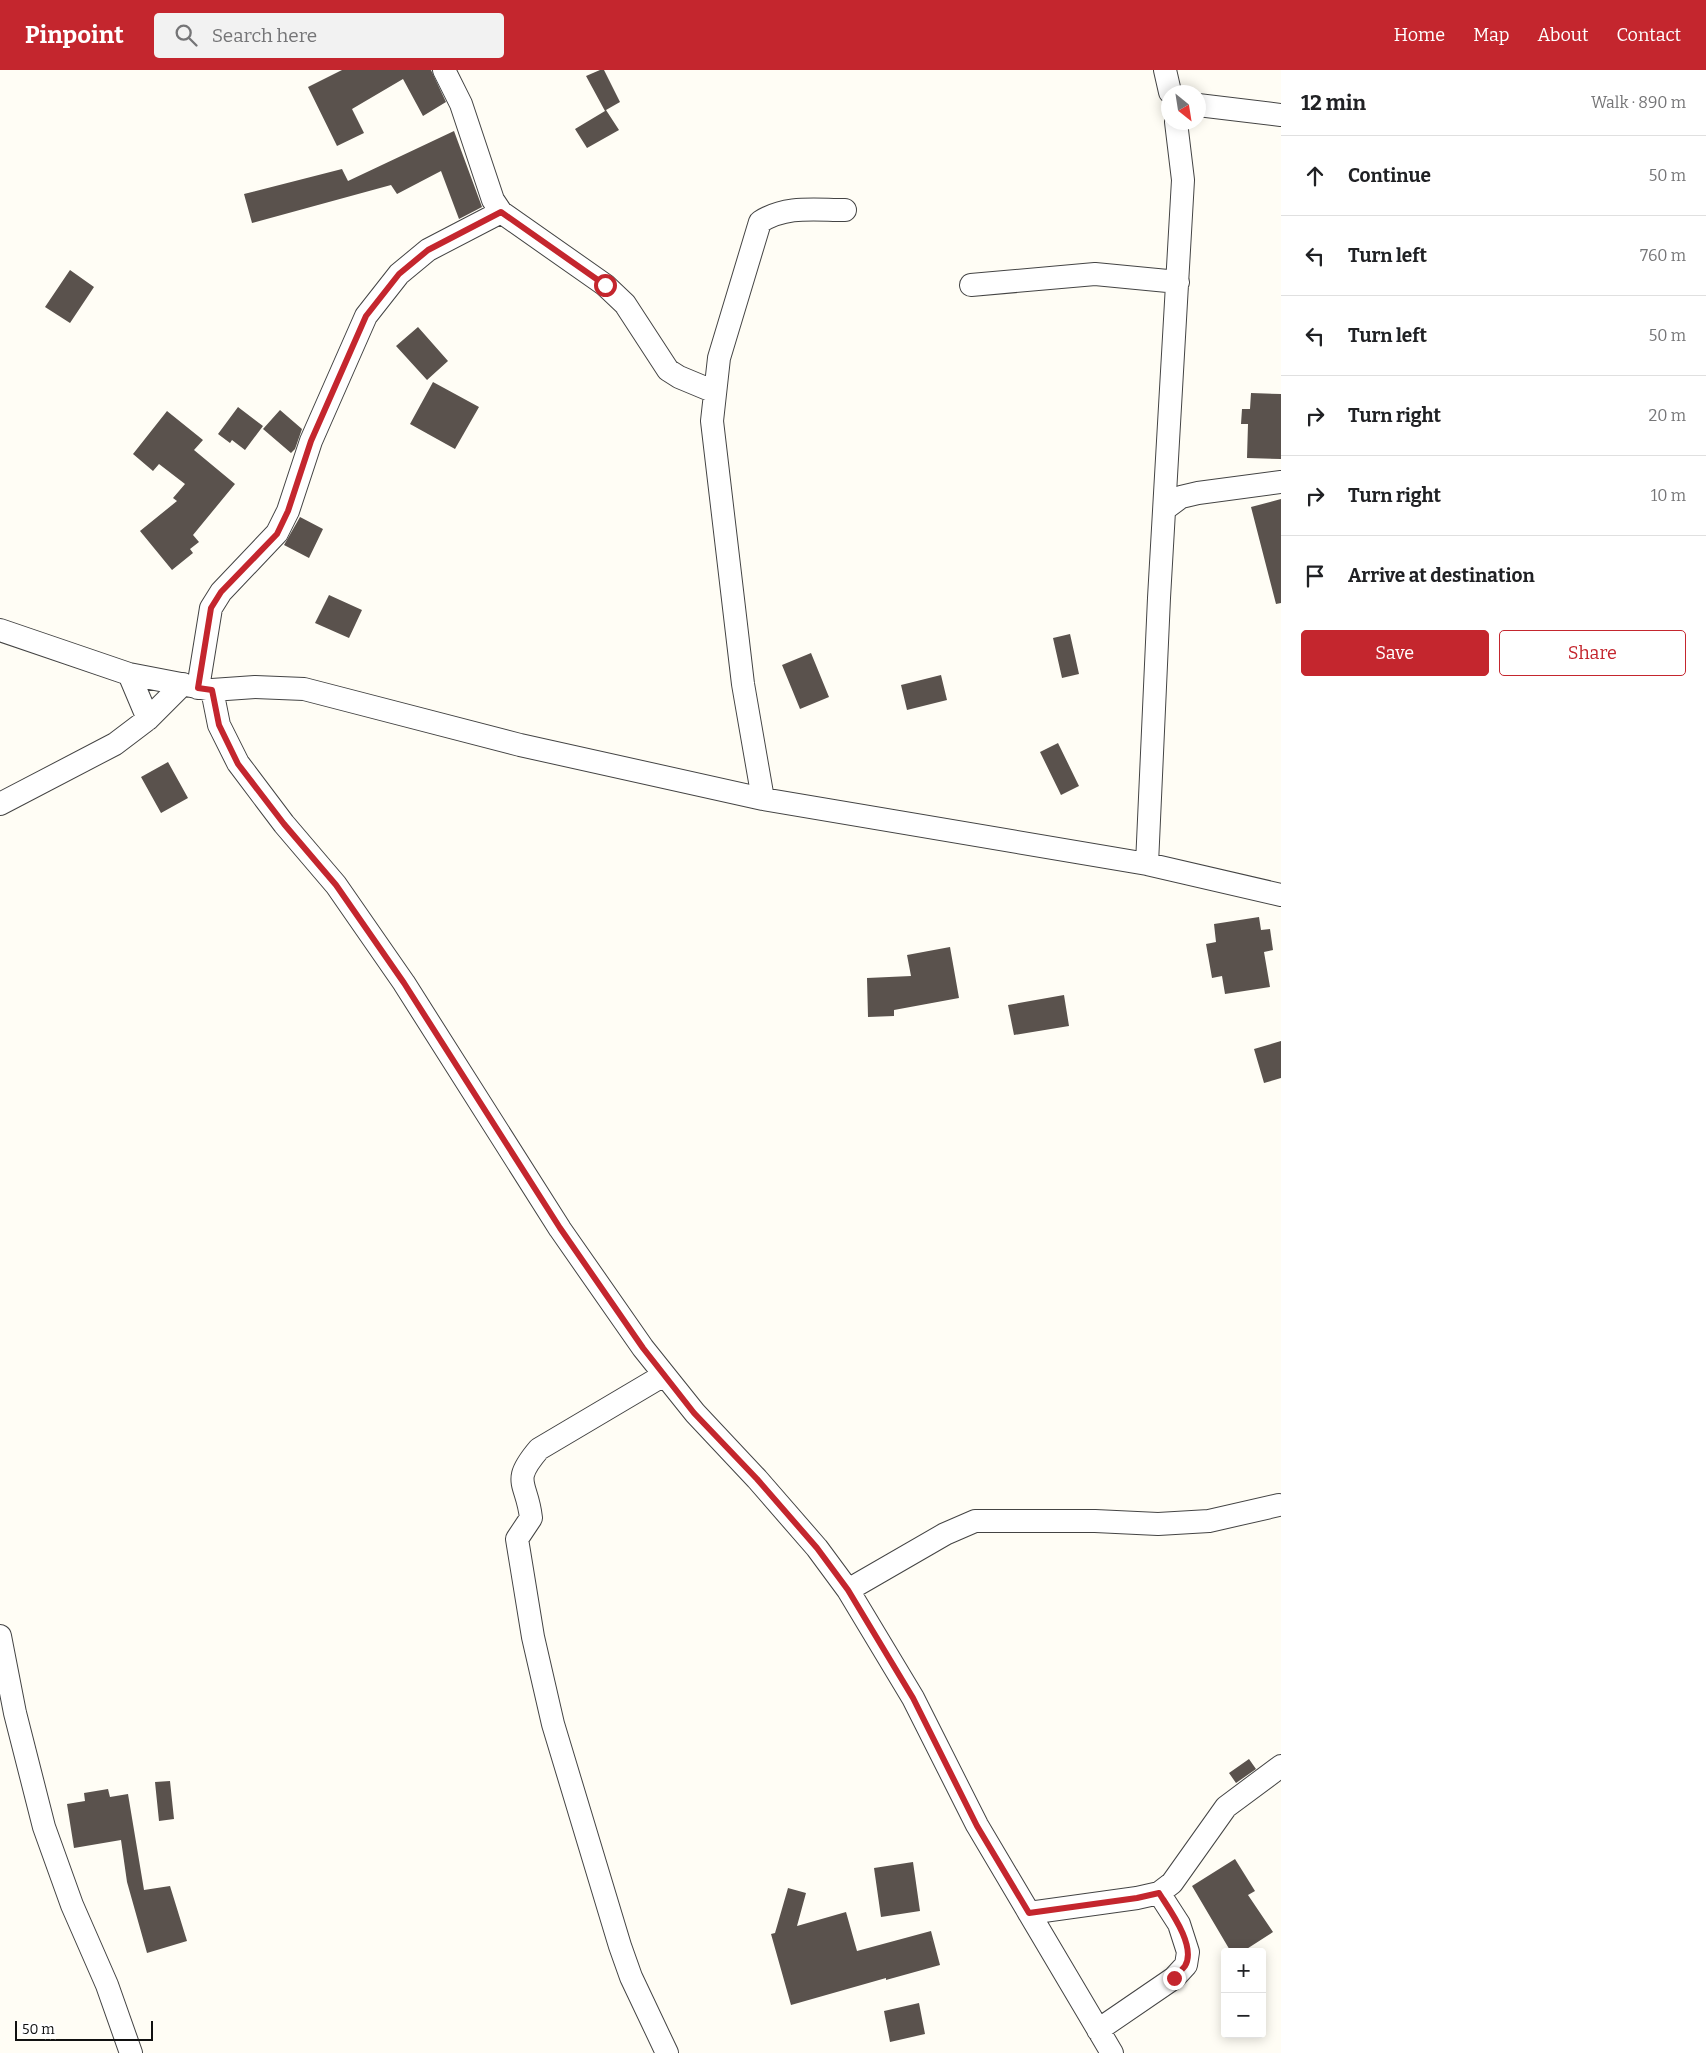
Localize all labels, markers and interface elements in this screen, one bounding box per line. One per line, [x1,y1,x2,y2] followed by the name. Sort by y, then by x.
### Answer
[154,13,504,58] search box
[25,21,124,49] text: Pinpoint
[172,21,200,49] icon: search
[212,24,317,47] text: Search here
[1394,24,1445,46] text: Home
[1473,24,1509,46] text: Map
[1537,24,1588,46] text: About
[1616,24,1681,46] text: Contact
[1161,85,1206,130] north arrow
[1301,90,1366,116] text: 12 min
[1591,93,1686,112] text: Walk · 890 m
[1301,162,1329,190] icon: ahead
[1348,164,1431,187] text: Continue
[1649,166,1686,185] text: 50 m
[1301,242,1329,270] icon: left
[1348,244,1427,267] text: Turn left
[1640,246,1686,265] text: 760 m
[594,274,617,297] route start
[1301,322,1329,350] icon: left
[1348,324,1427,347] text: Turn left
[1649,326,1686,345] text: 50 m
[1301,402,1329,430] icon: right
[1348,404,1441,427] text: Turn right
[1649,406,1686,425] text: 20 m
[1301,482,1329,510] icon: right
[1348,484,1441,507] text: Turn right
[1651,486,1686,505] text: 10 m
[1301,562,1329,590] icon: arrive
[1348,564,1535,587] text: Arrive at destination
[1301,630,1489,676] button: Save
[1499,630,1686,676] button: Share
[1221,1948,1266,2038] map controls
[1221,1948,1266,1993] button: +
[1163,1967,1186,1990] route end
[1221,1993,1266,2038] button: −
[15,2018,152,2041] scale bar
[22,2021,55,2038] text: 50 m

